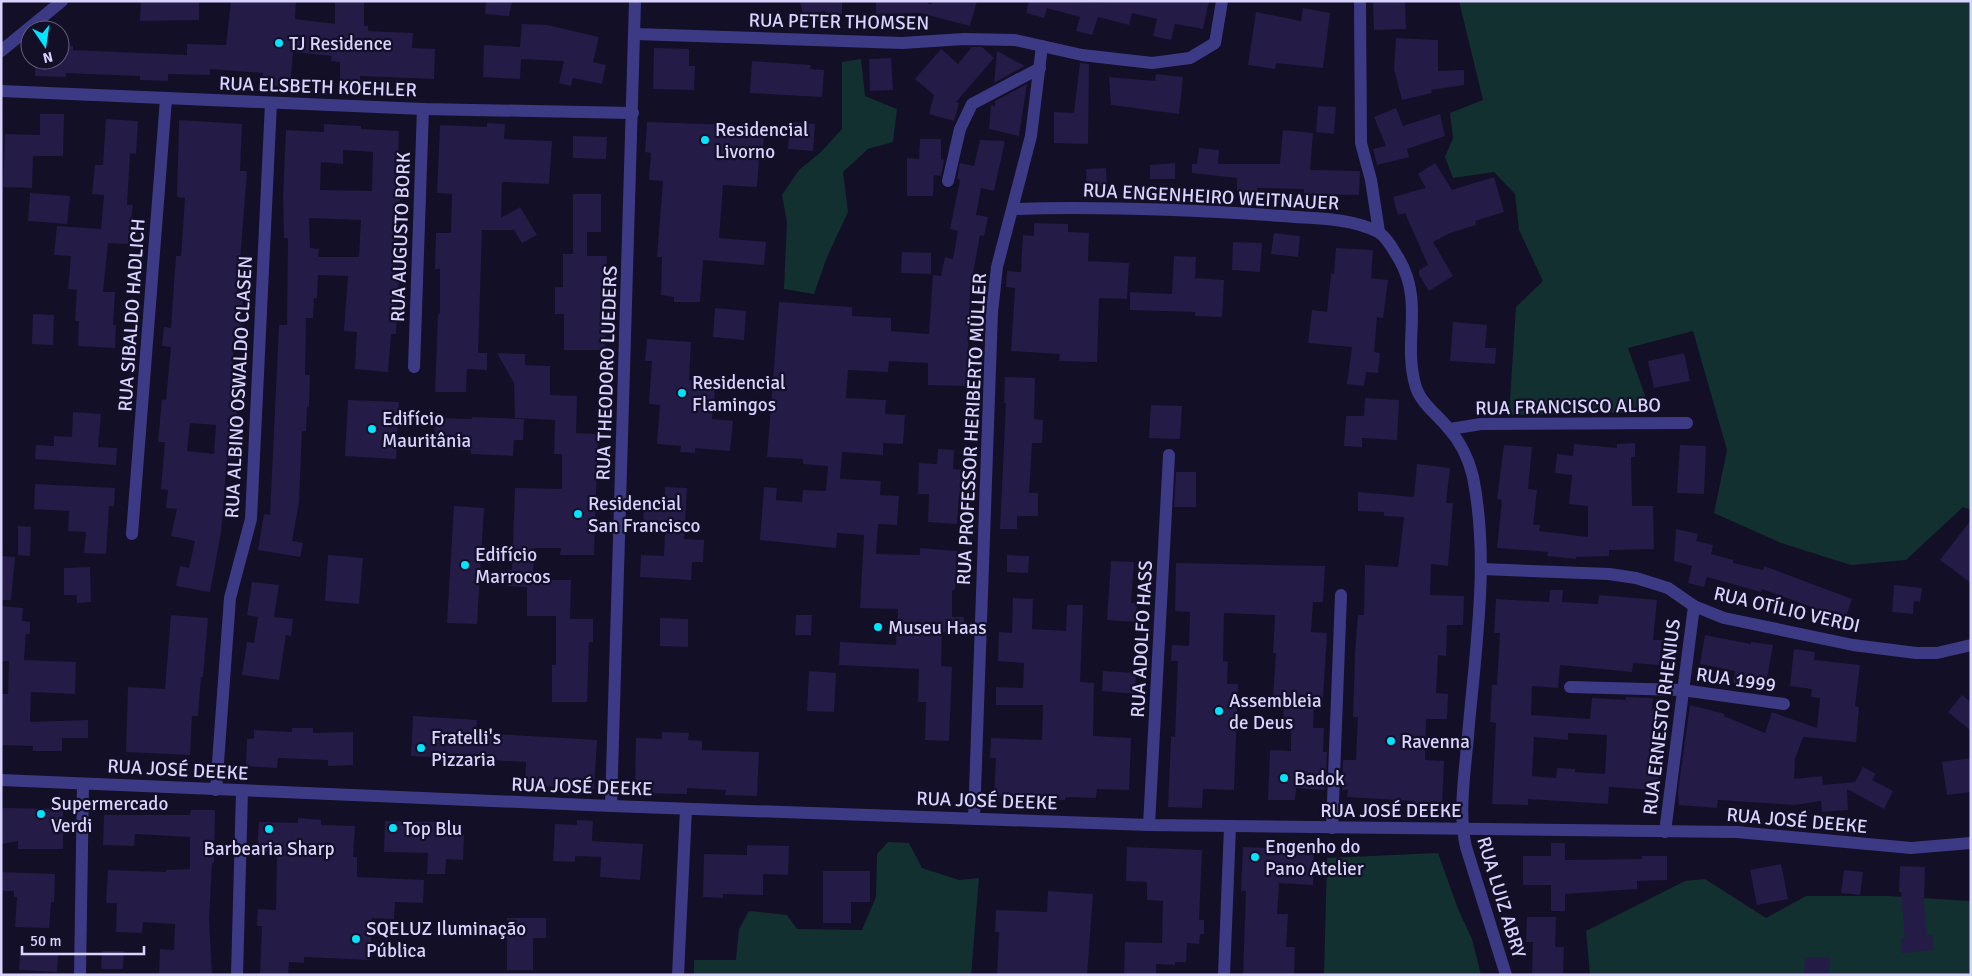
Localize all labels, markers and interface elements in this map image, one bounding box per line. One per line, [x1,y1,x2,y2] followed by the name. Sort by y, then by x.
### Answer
[748,8,930,36] street label: RUA PETER THOMSEN
[20,20,70,70] north arrow
[289,32,392,56] place label: TJ Residence
[273,37,285,49] marker: TJ Residence
[41,48,54,67] text: N
[219,72,417,102] street label: RUA ELSBETH KOEHLER
[715,118,809,164] place label: Residencial Livorno
[699,134,711,146] marker: Residencial Livorno
[386,151,416,323] street label: RUA AUGUSTO BORK
[1082,178,1340,216] street label: RUA ENGENHEIRO WEITNAUER
[113,218,151,412] street label: RUA SIBALDO HADLICH
[220,255,258,519] street label: RUA ALBINO OSWALDO CLASEN
[591,265,623,481] street label: RUA THEODORO LUEDERS
[952,272,992,586] street label: RUA PROFESSOR HERIBERTO MÜLLER
[692,371,786,417] place label: Residencial Flamingos
[676,387,688,399] marker: Residencial Flamingos
[1475,393,1661,421] street label: RUA FRANCISCO ALBO
[382,407,471,453] place label: Edifício Mauritânia
[366,423,378,435] marker: Edifício Mauritânia
[588,492,701,538] place label: Residencial San Francisco
[572,508,584,520] marker: Residencial San Francisco
[475,543,551,589] place label: Edifício Marrocos
[459,559,471,571] marker: Edifício Marrocos
[1126,560,1158,718] street label: RUA ADOLFO HASS
[1711,582,1862,638] street label: RUA OTÍLIO VERDI
[888,616,987,640] place label: Museu Haas
[1638,618,1686,817] street label: RUA ERNESTO RHENIUS
[872,621,884,633] marker: Museu Haas
[1694,663,1777,697] street label: RUA 1999
[1229,689,1322,735] place label: Assembleia de Deus
[1213,705,1225,717] marker: Assembleia de Deus
[431,726,501,772] place label: Fratelli's Pizzaria
[1401,730,1470,754] place label: Ravenna
[1385,735,1397,747] marker: Ravenna
[415,742,427,754] marker: Fratelli's Pizzaria
[107,754,249,786] street label: RUA JOSÉ DEEKE
[1294,767,1345,791] place label: Badok
[1278,772,1290,784] marker: Badok
[511,773,653,801] street label: RUA JOSÉ DEEKE
[916,787,1058,815] street label: RUA JOSÉ DEEKE
[51,792,168,838] place label: Supermercado Verdi
[1320,799,1462,823] street label: RUA JOSÉ DEEKE
[1725,803,1868,839] street label: RUA JOSÉ DEEKE
[35,808,47,820] marker: Supermercado Verdi
[403,817,462,841] place label: Top Blu
[387,822,399,834] marker: Top Blu
[263,823,275,835] marker: Barbearia Sharp
[1471,834,1531,961] street label: RUA LUIZ ABRY
[1265,835,1364,881] place label: Engenho do Pano Atelier
[203,837,335,861] place label: Barbearia Sharp
[1249,851,1261,863] marker: Engenho do Pano Atelier
[366,917,526,963] place label: SQELUZ Iluminação Pública
[22,924,145,956] scale bar
[30,932,61,950] text: 50 m
[350,933,362,945] marker: SQELUZ Iluminação Pública

